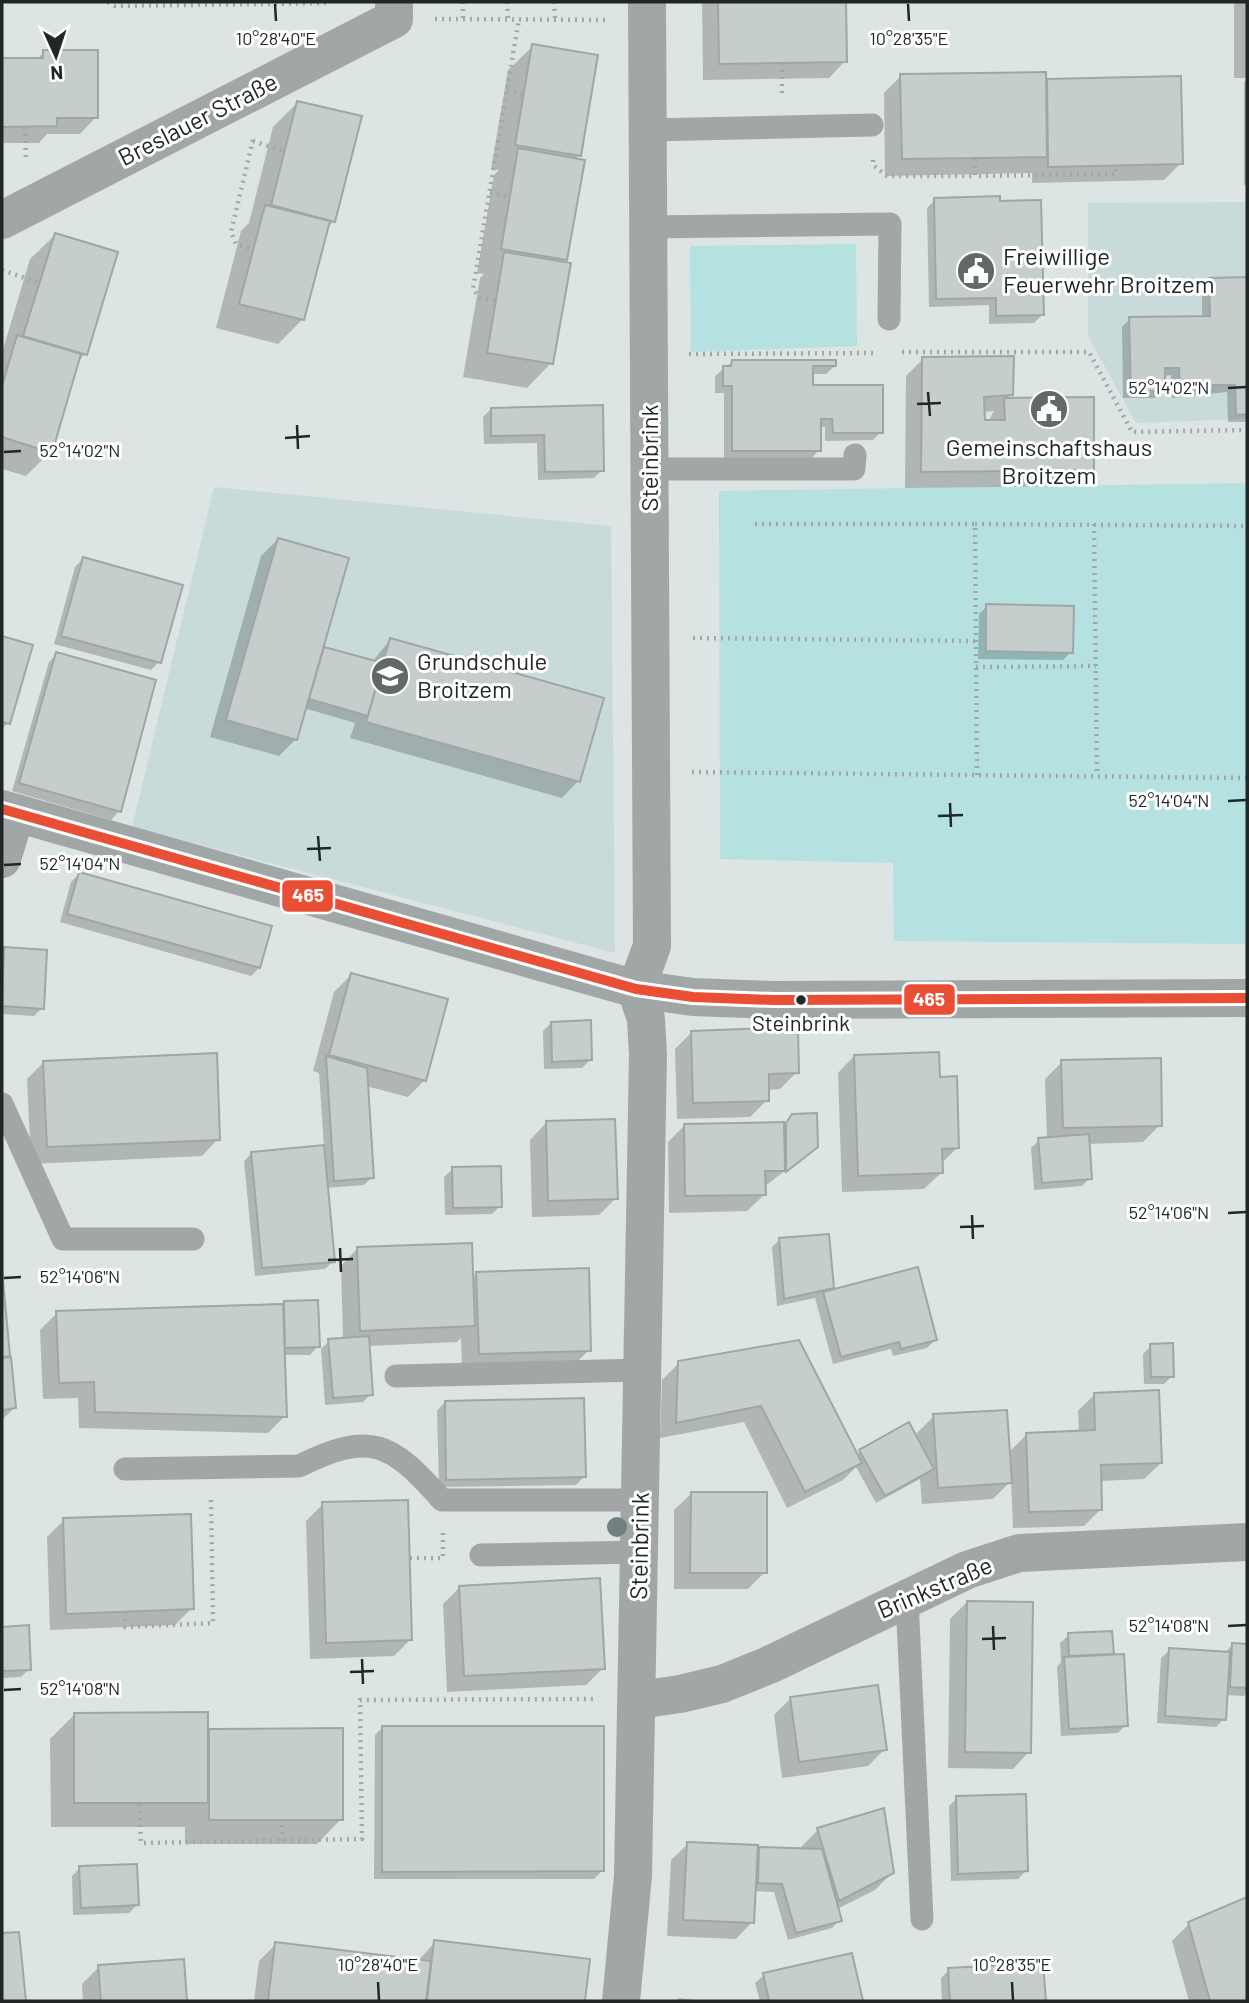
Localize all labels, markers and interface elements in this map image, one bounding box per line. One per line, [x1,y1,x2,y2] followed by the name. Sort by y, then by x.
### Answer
[21,21,91,91] north arrow
[236,27,316,49] text: 10°28'40"E
[870,27,948,49] text: 10°28'35"E
[50,62,64,85] text: N
[113,66,282,171] street label: Breslauer Straße
[1003,241,1215,298] place label: Freiwillige Feuerwehr Broitzem
[955,250,997,292] public building icon: Freiwillige Feuerwehr Broitzem
[1129,376,1209,398] text: 52°14'02"N
[1028,388,1070,430] public building icon: Gemeinschaftshaus Broitzem
[634,404,663,512] street label: Steinbrink
[946,432,1152,489] place label: Gemeinschaftshaus Broitzem
[40,439,120,461] text: 52°14'02"N
[417,646,547,703] place label: Grundschule Broitzem
[369,655,411,697] school or university icon: Grundschule Broitzem
[1129,789,1209,811] text: 52°14'04"N
[40,852,120,874] text: 52°14'04"N
[281,879,334,913] line badge: 465
[292,883,324,906] text: 465
[903,983,956,1016] line badge: 465
[913,987,945,1010] text: 465
[794,993,808,1007] marker: Steinbrink
[752,1009,850,1035] place label: Steinbrink
[1129,1201,1209,1223] text: 52°14'06"N
[40,1265,120,1287] text: 52°14'06"N
[623,1492,654,1600] street label: Steinbrink
[873,1549,996,1624] street label: Brinkstraße
[1129,1614,1209,1636] text: 52°14'08"N
[40,1677,120,1699] text: 52°14'08"N
[338,1953,418,1975] text: 10°28'40"E
[973,1953,1051,1975] text: 10°28'35"E

